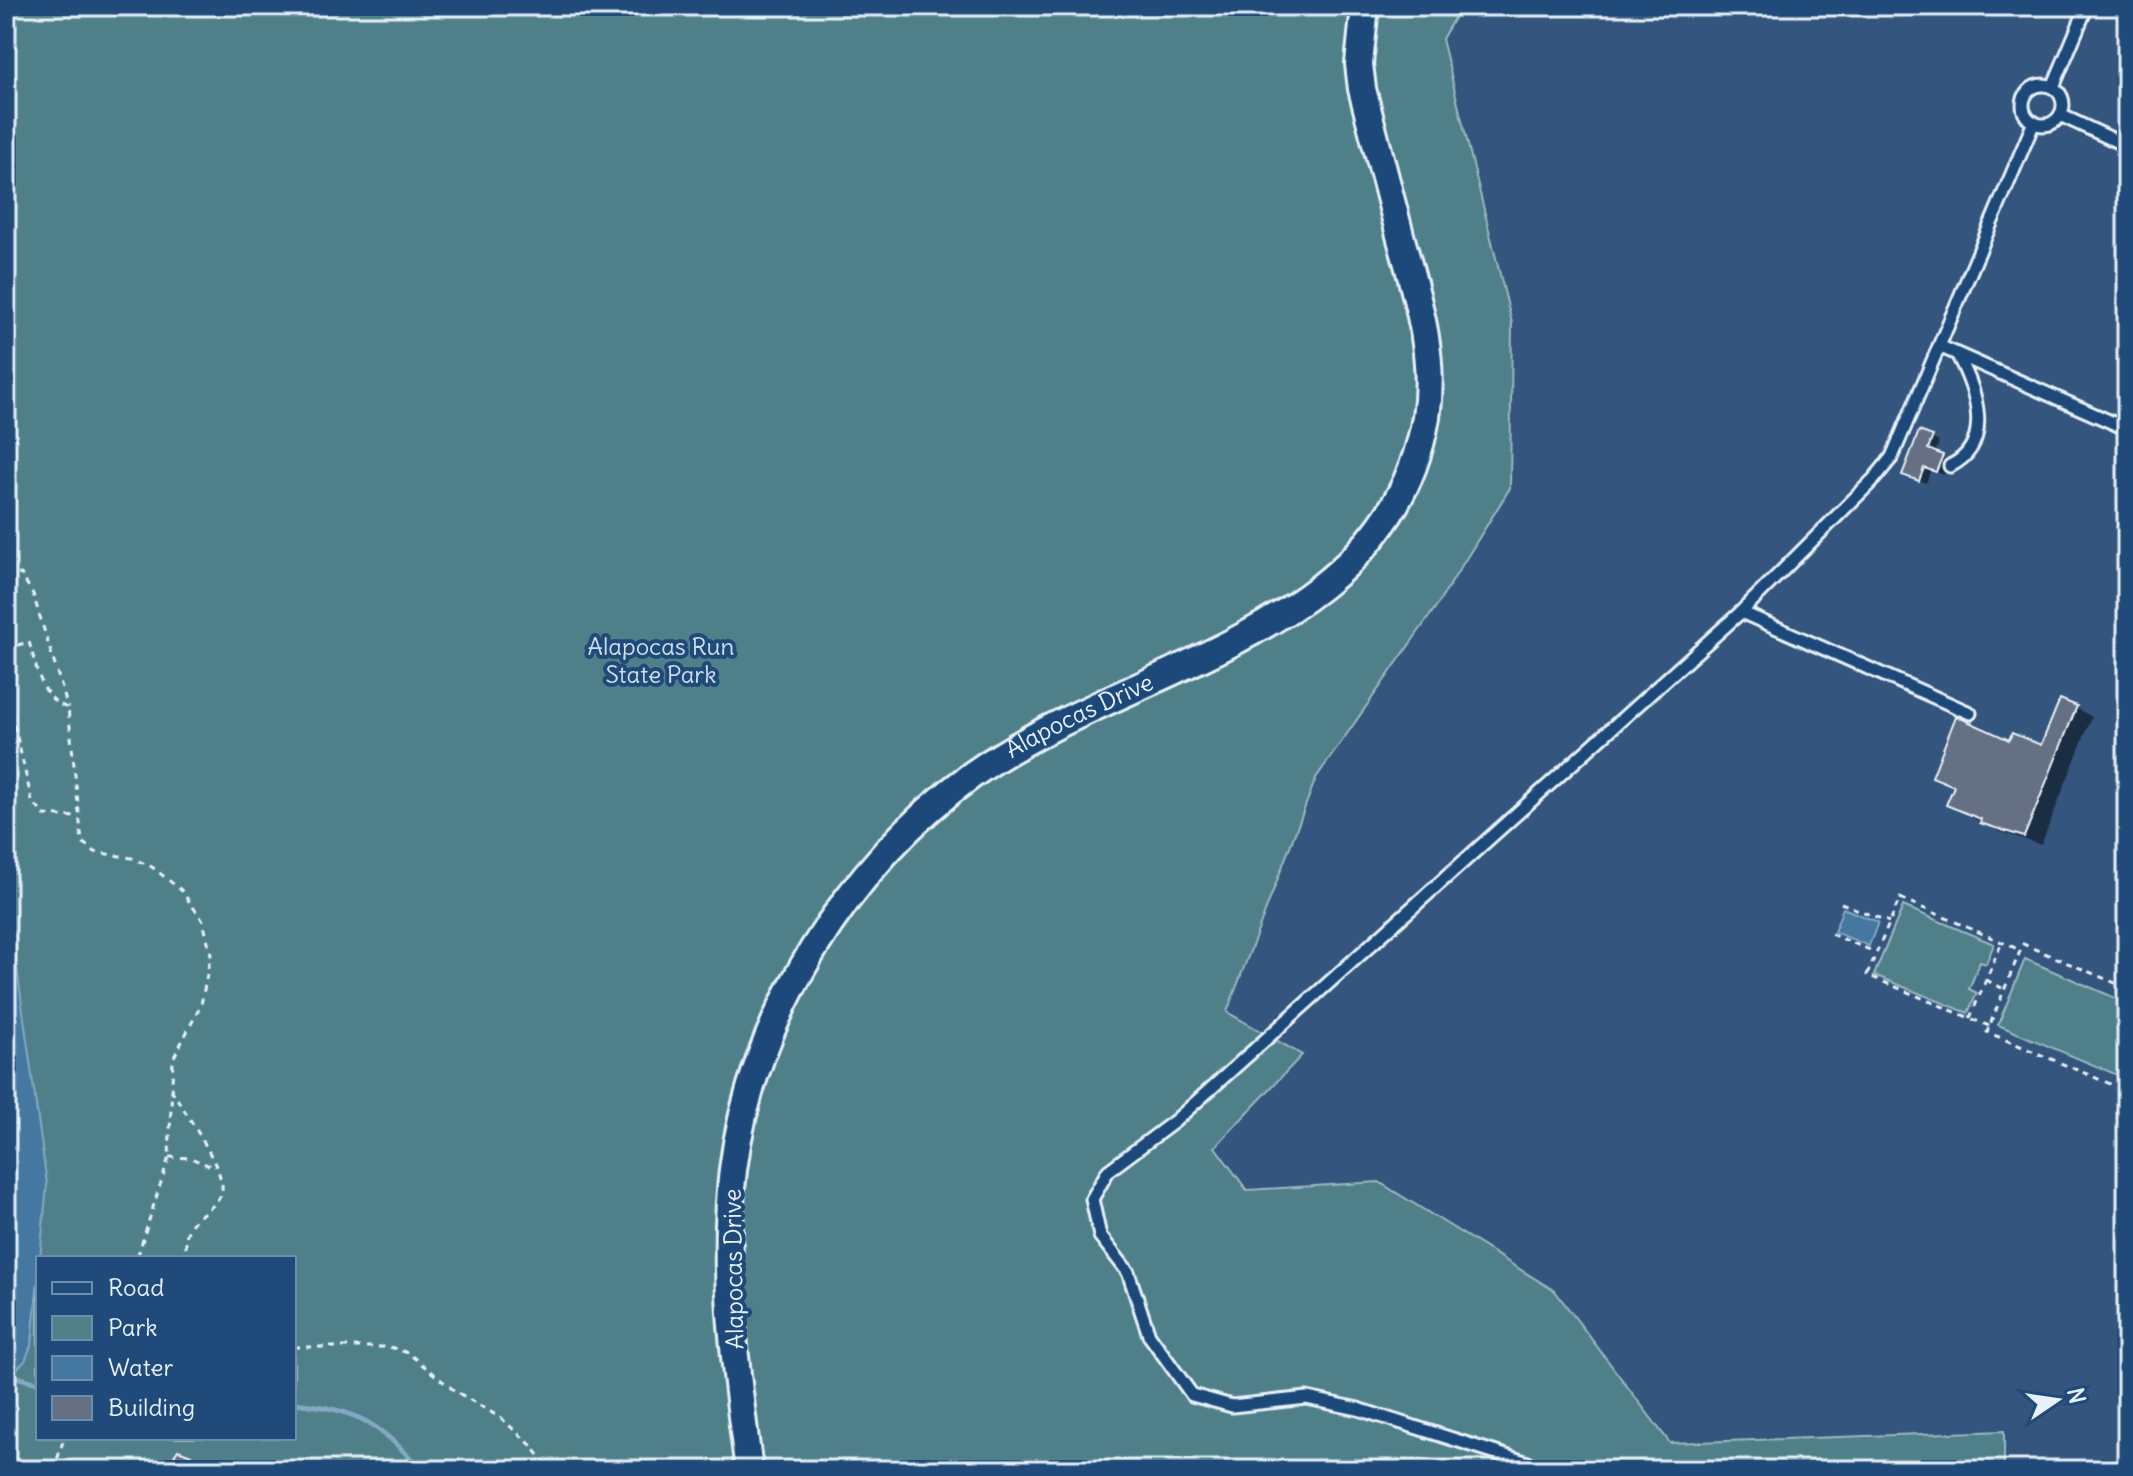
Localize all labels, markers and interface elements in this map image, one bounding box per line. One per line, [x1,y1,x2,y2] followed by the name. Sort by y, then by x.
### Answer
[587,631,735,689] park label: Alapocas Run State Park
[999,666,1158,764] street label: Alapocas Drive
[717,1188,749,1350] street label: Alapocas Drive
[36,1256,296,1440] legend
[108,1272,164,1302] text: Road
[108,1312,158,1342] text: Park
[108,1352,173,1382] text: Water
[2017,1360,2097,1440] north arrow
[2061,1385,2092,1406] text: N
[108,1392,195,1422] text: Building

